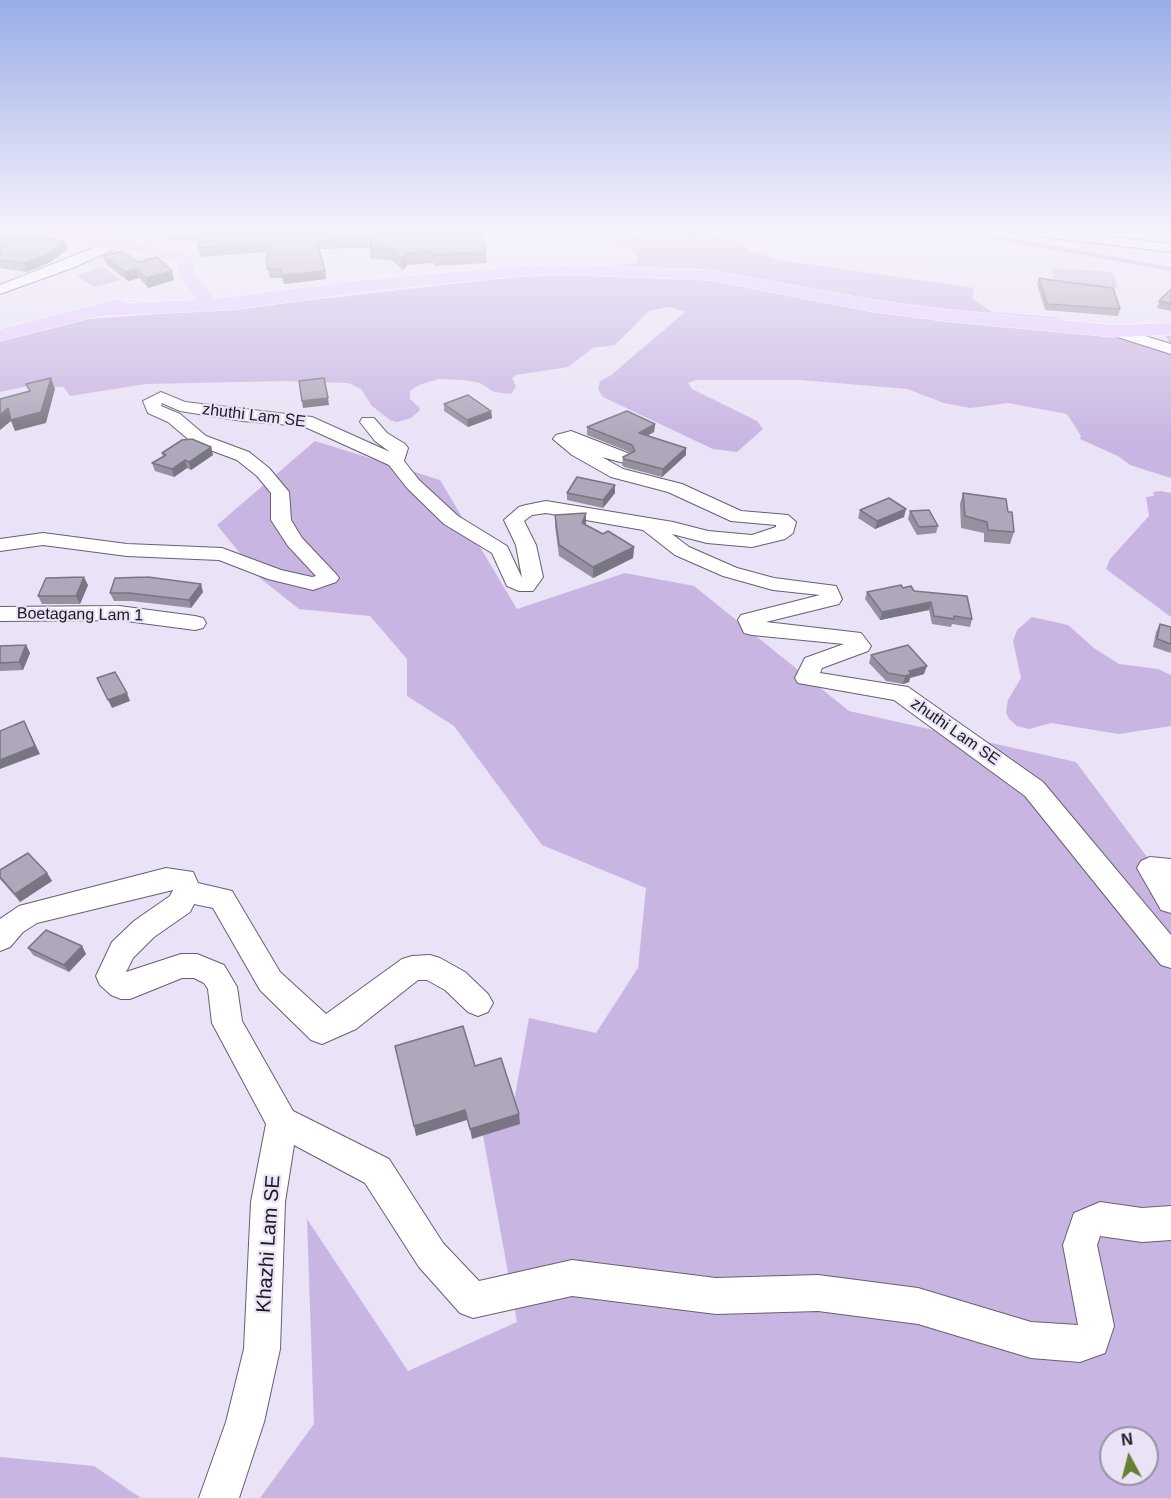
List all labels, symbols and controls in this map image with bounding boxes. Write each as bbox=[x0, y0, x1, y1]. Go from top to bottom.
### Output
street label: zhuthi Lam SE bbox=[201, 400, 307, 432]
street label: Boetagang Lam 1 bbox=[17, 604, 143, 626]
street label: zhuthi Lam SE bbox=[907, 694, 1003, 770]
street label: Khazhi Lam SE bbox=[252, 1174, 286, 1314]
north arrow bbox=[1099, 1426, 1159, 1486]
text: N bbox=[1120, 1430, 1134, 1449]

